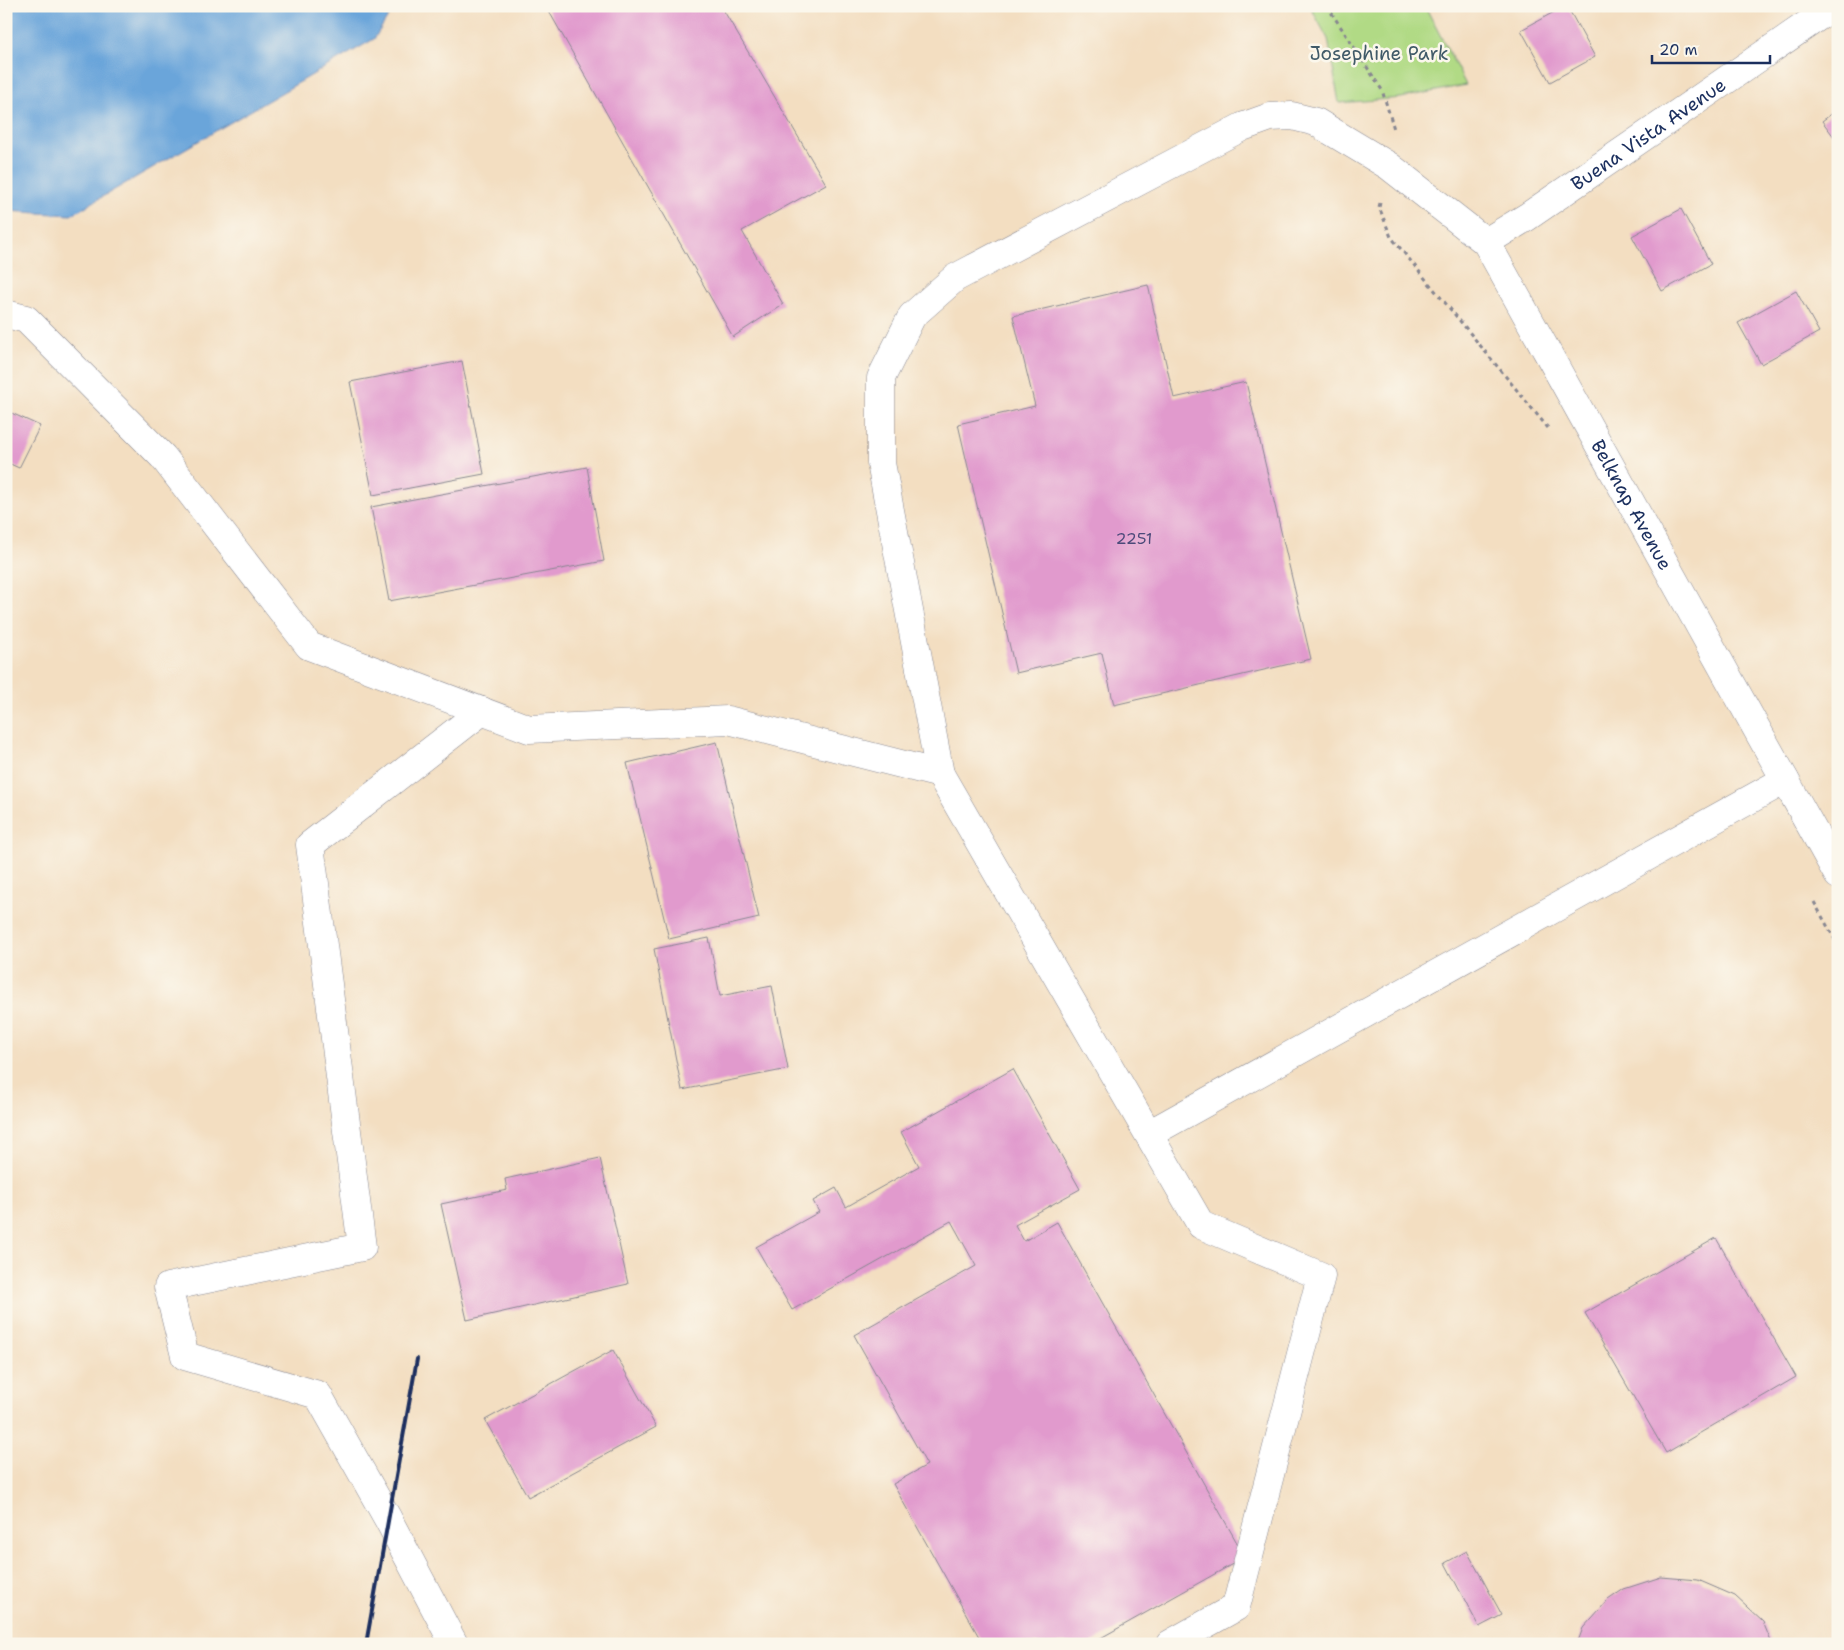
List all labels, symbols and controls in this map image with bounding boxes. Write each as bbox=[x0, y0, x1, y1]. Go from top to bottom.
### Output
scale bar bbox=[1652, 32, 1769, 64]
text: 20 m bbox=[1659, 40, 1698, 60]
park label: Josephine Park bbox=[1309, 41, 1449, 66]
street label: Buena Vista Avenue bbox=[1566, 72, 1731, 196]
street label: Belknap Avenue bbox=[1585, 435, 1678, 575]
house number: 2251 bbox=[1115, 528, 1153, 549]

